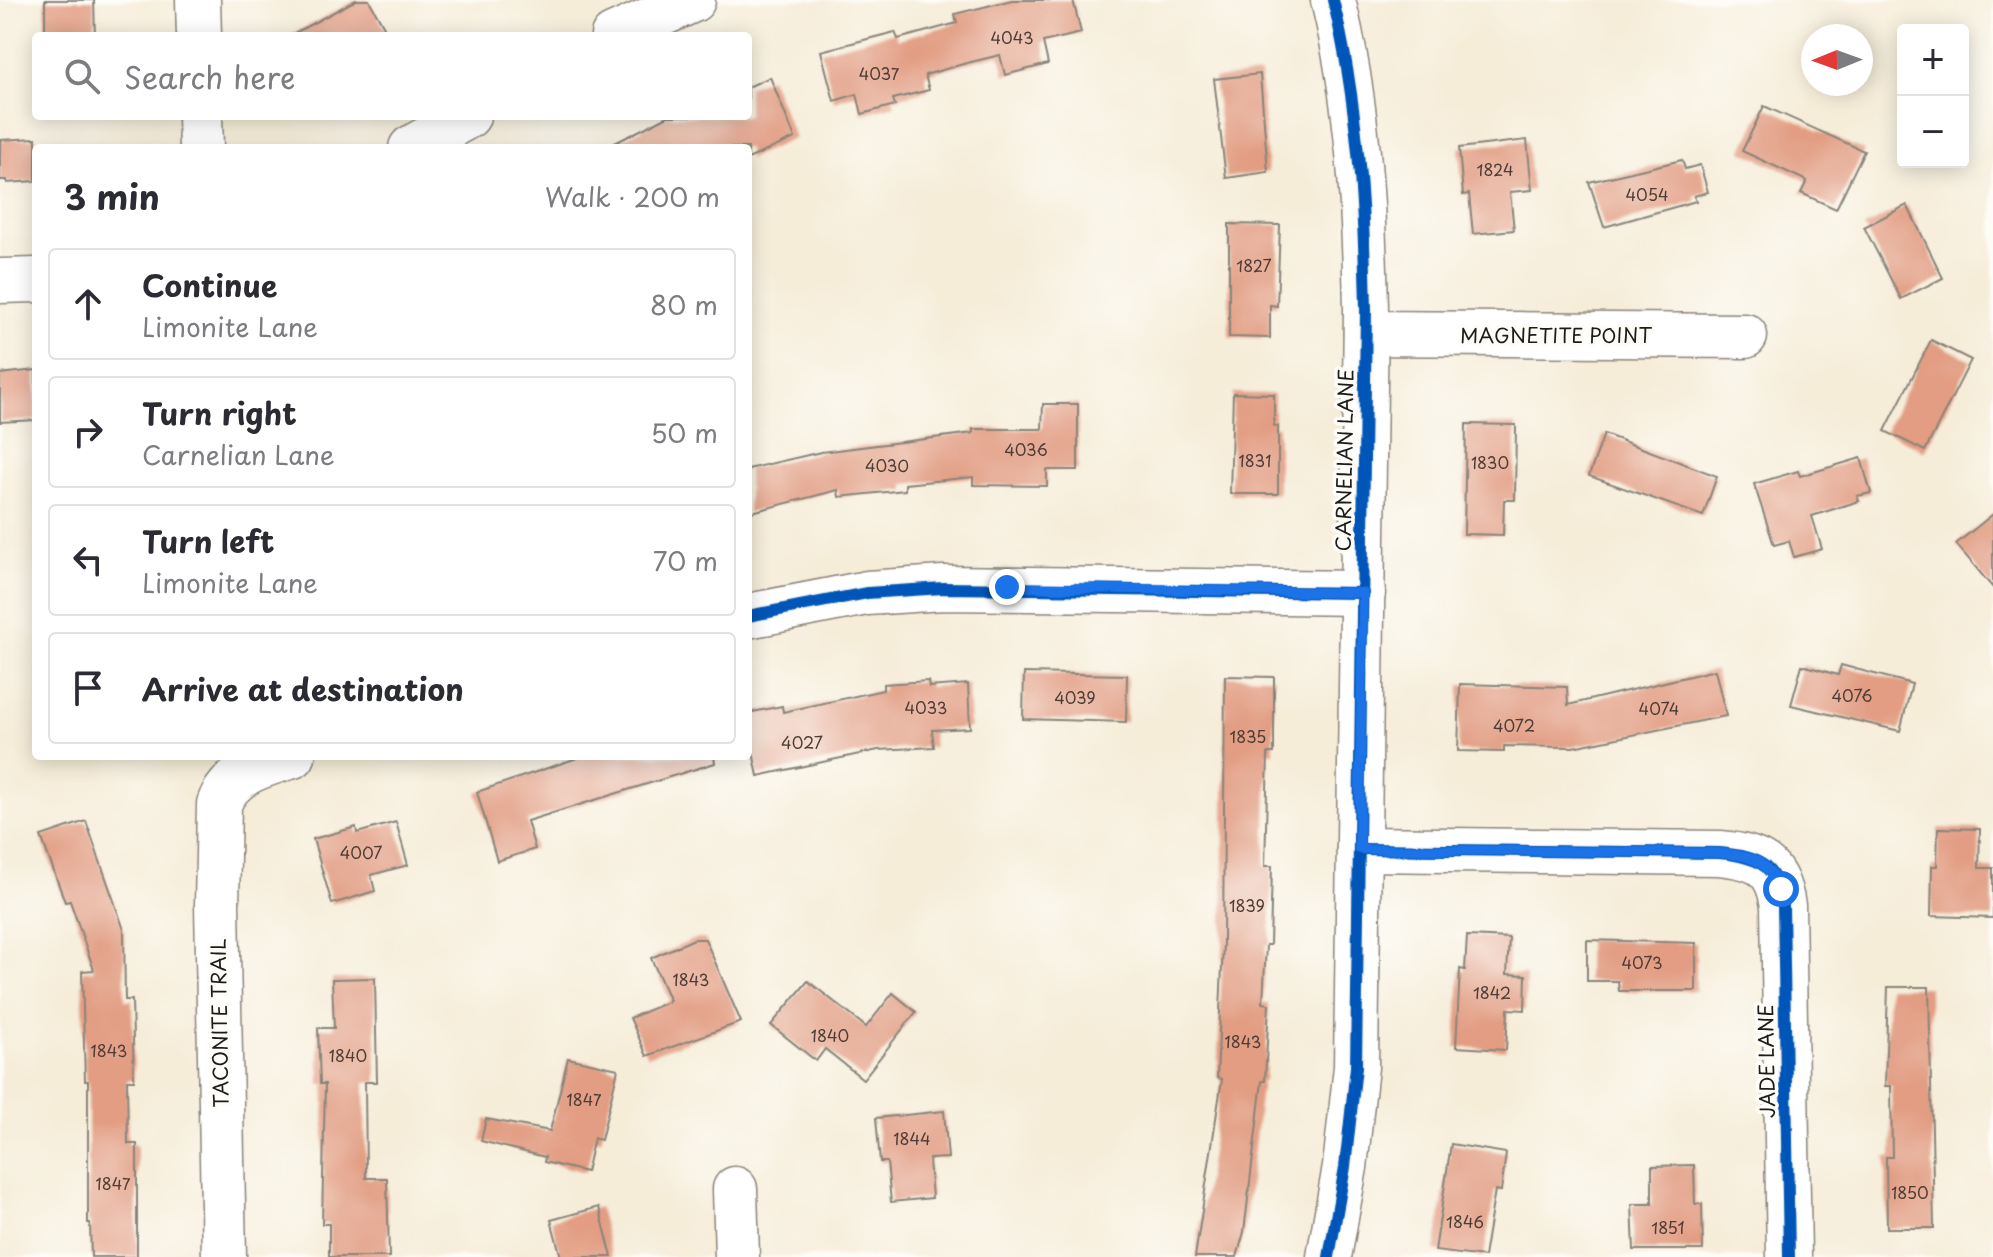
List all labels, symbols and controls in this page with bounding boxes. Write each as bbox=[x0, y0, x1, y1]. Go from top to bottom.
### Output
north arrow bbox=[1801, 24, 1873, 96]
map controls bbox=[1897, 24, 1969, 168]
button: + bbox=[1897, 24, 1969, 96]
house number: 4043 bbox=[990, 25, 1034, 49]
search box bbox=[32, 32, 752, 120]
icon: search bbox=[60, 54, 104, 98]
text: Search here bbox=[124, 54, 296, 99]
house number: 4037 bbox=[859, 61, 900, 85]
button: − bbox=[1897, 96, 1969, 168]
house number: 1824 bbox=[1477, 157, 1513, 181]
text: 3 min bbox=[64, 170, 160, 222]
text: Walk · 200 m bbox=[545, 177, 720, 216]
house number: 4054 bbox=[1626, 182, 1669, 206]
house number: 1827 bbox=[1236, 253, 1272, 277]
text: Continue bbox=[142, 262, 277, 307]
icon: ahead bbox=[66, 282, 110, 326]
text: 80 m bbox=[650, 285, 718, 324]
text: Limonite Lane bbox=[142, 307, 318, 346]
street label: MAGNETITE POINT bbox=[1460, 320, 1652, 350]
street label: CARNELIAN LANE bbox=[1327, 368, 1361, 552]
text: Turn right bbox=[142, 390, 297, 435]
icon: right bbox=[66, 410, 110, 454]
text: 50 m bbox=[651, 413, 718, 452]
text: Carnelian Lane bbox=[142, 435, 335, 474]
house number: 4036 bbox=[1004, 437, 1048, 461]
house number: 1831 bbox=[1239, 448, 1271, 472]
house number: 1830 bbox=[1471, 450, 1509, 474]
house number: 4030 bbox=[865, 453, 909, 477]
text: Turn left bbox=[142, 518, 274, 563]
icon: left bbox=[66, 538, 110, 582]
text: 70 m bbox=[653, 541, 718, 580]
text: Limonite Lane bbox=[142, 563, 318, 602]
route end bbox=[989, 569, 1025, 605]
icon: arrive bbox=[66, 666, 110, 710]
text: Arrive at destination bbox=[142, 666, 464, 711]
house number: 4076 bbox=[1832, 683, 1872, 707]
house number: 4039 bbox=[1054, 685, 1096, 709]
house number: 4033 bbox=[905, 695, 947, 719]
house number: 4074 bbox=[1639, 696, 1679, 720]
house number: 4072 bbox=[1493, 713, 1535, 737]
house number: 1835 bbox=[1230, 724, 1266, 748]
house number: 4027 bbox=[781, 730, 823, 754]
house number: 4007 bbox=[340, 840, 382, 864]
route start bbox=[1763, 871, 1799, 907]
house number: 1839 bbox=[1229, 893, 1265, 917]
street label: TACONITE TRAIL bbox=[203, 938, 235, 1108]
house number: 4073 bbox=[1621, 950, 1663, 974]
house number: 1843 bbox=[673, 967, 709, 991]
house number: 1842 bbox=[1473, 980, 1511, 1004]
street label: JADE LANE bbox=[1750, 1004, 1782, 1118]
house number: 1840 bbox=[811, 1023, 849, 1047]
house number: 1843 bbox=[1225, 1029, 1261, 1053]
house number: 1843 bbox=[91, 1038, 127, 1062]
house number: 1840 bbox=[329, 1043, 367, 1067]
house number: 1847 bbox=[566, 1087, 602, 1111]
house number: 1844 bbox=[893, 1126, 931, 1150]
house number: 1847 bbox=[95, 1171, 131, 1195]
house number: 1850 bbox=[1891, 1180, 1929, 1204]
house number: 1846 bbox=[1446, 1209, 1484, 1233]
house number: 1851 bbox=[1651, 1215, 1685, 1239]

